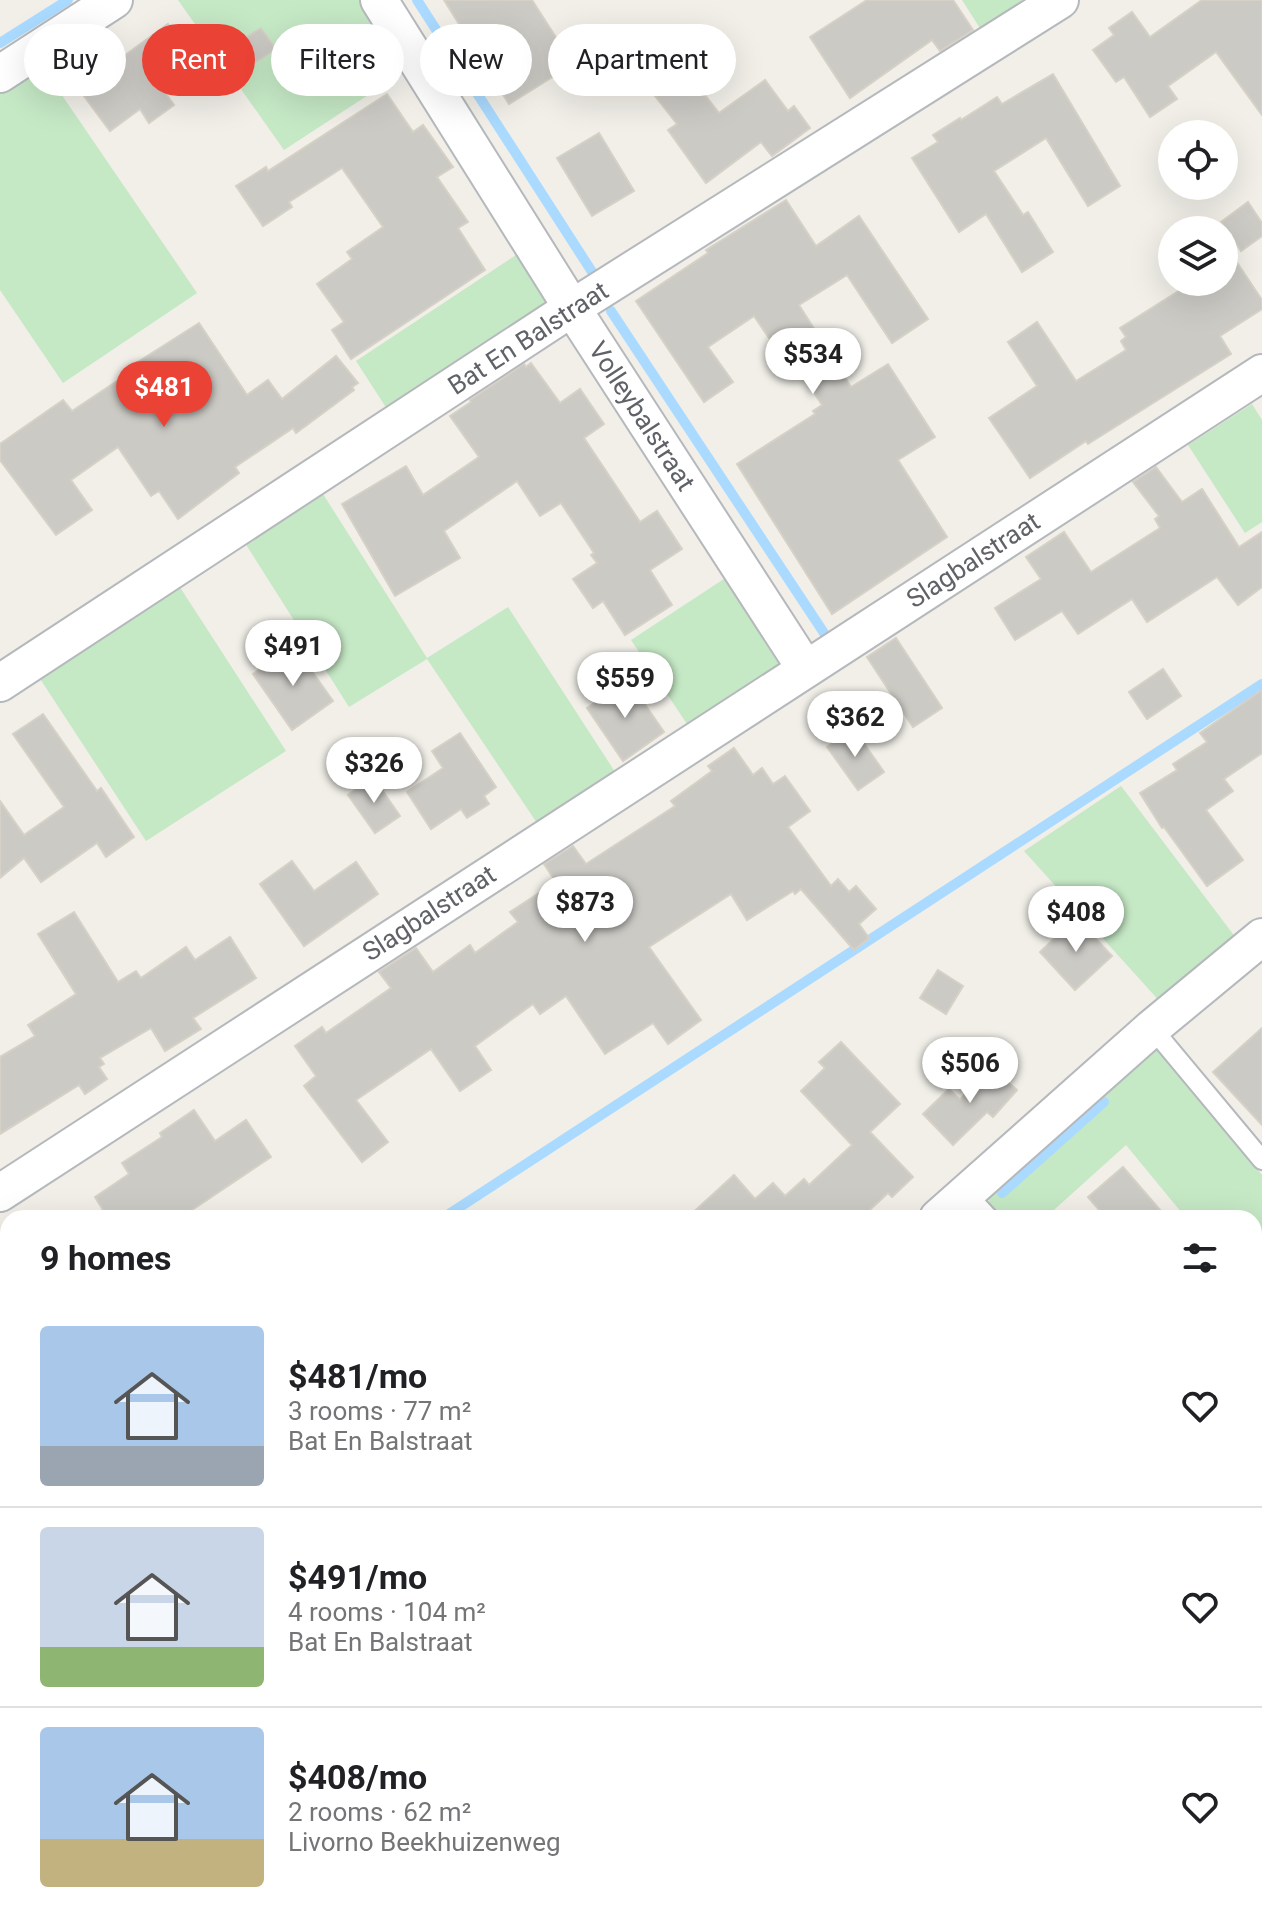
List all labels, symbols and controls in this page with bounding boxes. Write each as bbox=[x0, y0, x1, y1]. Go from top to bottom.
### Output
chip: Buy bbox=[24, 24, 126, 96]
chip: Rent bbox=[142, 24, 255, 96]
chip: Filters bbox=[271, 24, 404, 96]
chip: New bbox=[420, 24, 532, 96]
chip: Apartment bbox=[548, 24, 736, 96]
map controls bbox=[1158, 120, 1238, 296]
button: locate bbox=[1158, 120, 1238, 200]
button: layers bbox=[1158, 216, 1238, 296]
street label: Bat En Balstraat bbox=[442, 275, 614, 401]
pin: $534 bbox=[766, 328, 860, 396]
street label: Volleybalstraat bbox=[583, 336, 701, 496]
text: $534 bbox=[783, 339, 843, 369]
pin: $481 bbox=[117, 361, 211, 429]
text: $481 bbox=[134, 372, 194, 402]
street label: Slagbalstraat bbox=[901, 506, 1045, 614]
pin: $491 bbox=[246, 620, 340, 688]
text: $491 bbox=[263, 631, 323, 661]
pin: $559 bbox=[578, 652, 672, 720]
text: $559 bbox=[595, 663, 655, 693]
pin: $362 bbox=[808, 691, 902, 759]
text: $362 bbox=[825, 702, 885, 732]
pin: $326 bbox=[327, 737, 421, 805]
text: $326 bbox=[344, 748, 404, 778]
street label: Slagbalstraat bbox=[357, 859, 501, 967]
pin: $873 bbox=[538, 876, 632, 944]
pin: $408 bbox=[1029, 886, 1123, 954]
text: $873 bbox=[555, 887, 615, 917]
text: $408 bbox=[1046, 897, 1106, 927]
pin: $506 bbox=[923, 1037, 1017, 1105]
text: $506 bbox=[940, 1048, 1000, 1078]
icon: filters bbox=[1178, 1236, 1222, 1280]
text: 9 homes bbox=[40, 1238, 171, 1278]
text: $481/mo bbox=[288, 1356, 427, 1396]
icon: home bbox=[104, 1358, 200, 1454]
icon: heart bbox=[1178, 1384, 1222, 1428]
text: 3 rooms · 77 m² bbox=[288, 1396, 471, 1426]
text: Bat En Balstraat bbox=[288, 1426, 473, 1456]
text: $491/mo bbox=[288, 1557, 427, 1597]
icon: home bbox=[104, 1559, 200, 1655]
icon: heart bbox=[1178, 1585, 1222, 1629]
text: 4 rooms · 104 m² bbox=[288, 1597, 486, 1627]
text: Bat En Balstraat bbox=[288, 1627, 473, 1657]
text: $408/mo bbox=[288, 1757, 427, 1797]
icon: home bbox=[104, 1759, 200, 1855]
icon: heart bbox=[1178, 1785, 1222, 1829]
text: 2 rooms · 62 m² bbox=[288, 1797, 471, 1827]
text: Livorno Beekhuizenweg bbox=[288, 1827, 561, 1857]

